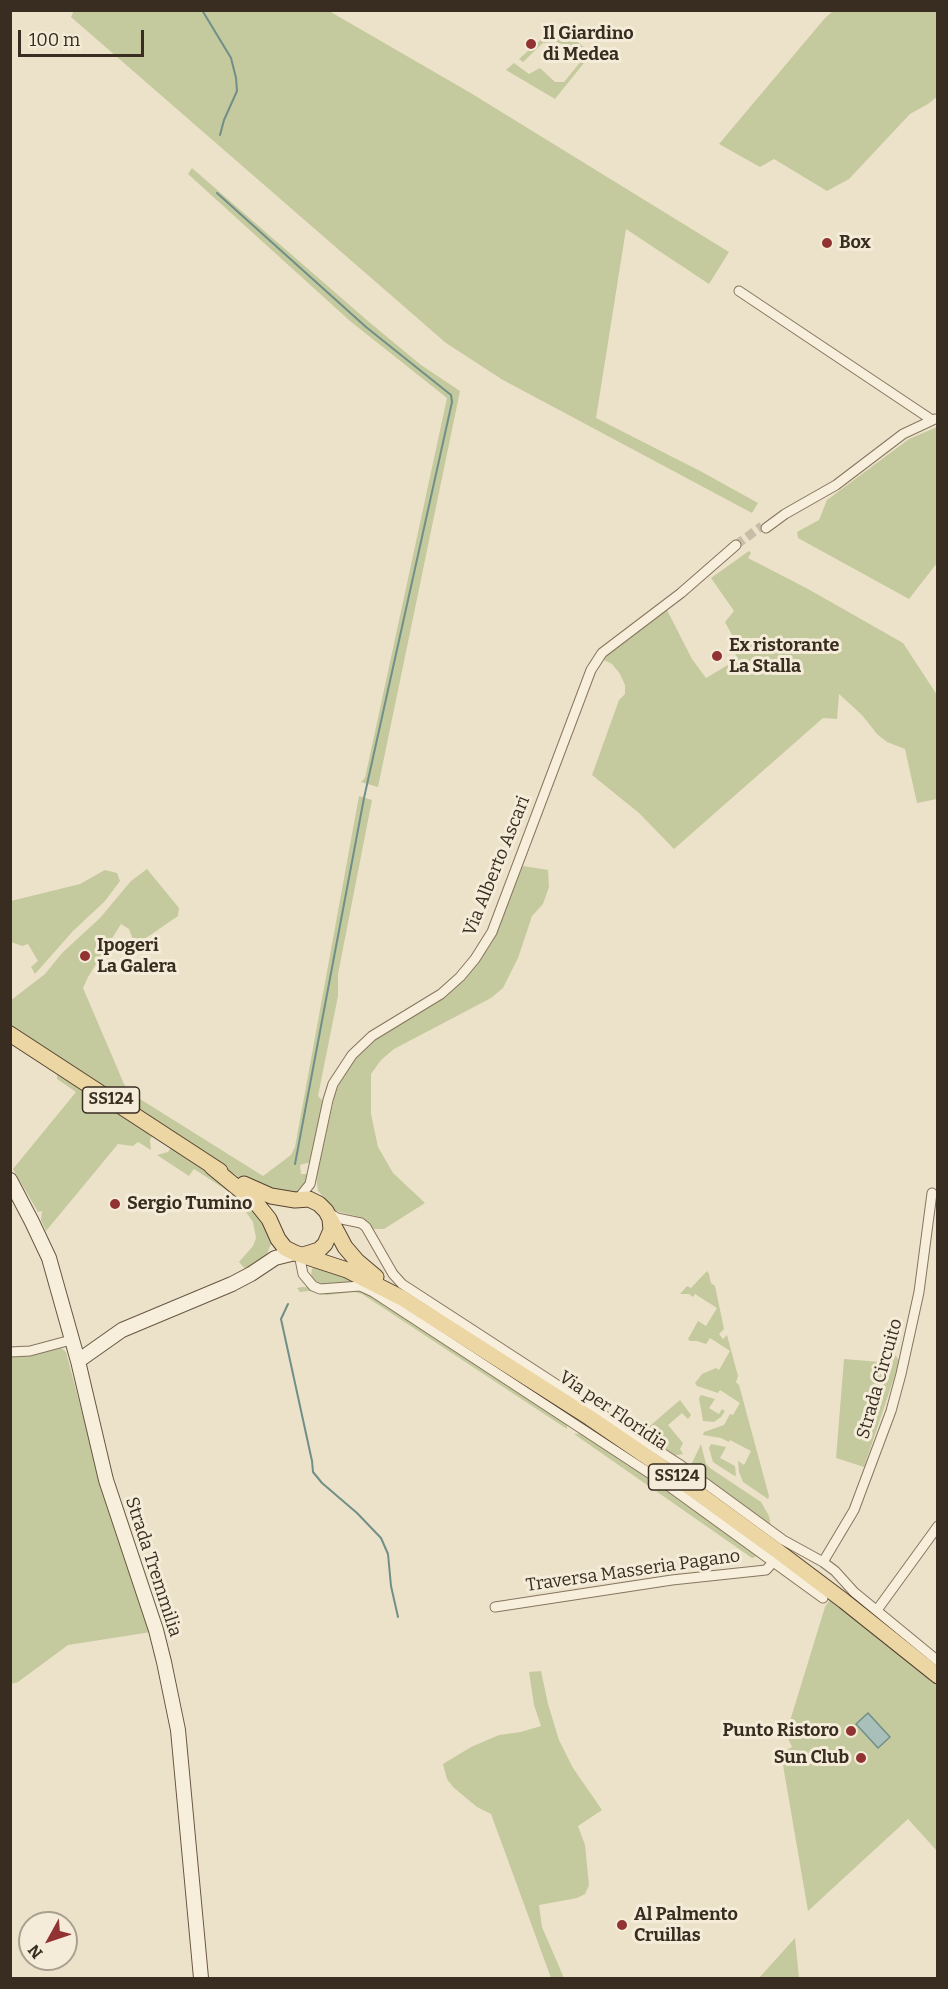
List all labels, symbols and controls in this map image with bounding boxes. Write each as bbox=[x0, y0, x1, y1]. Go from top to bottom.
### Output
scale bar bbox=[21, 18, 147, 56]
place label: Il Giardino di Medea bbox=[543, 23, 634, 66]
text: 100 m bbox=[29, 29, 80, 51]
marker: Il Giardino di Medea bbox=[524, 37, 538, 51]
place label: Box bbox=[839, 232, 871, 254]
marker: Box bbox=[820, 236, 834, 250]
place label: Ex ristorante La Stalla bbox=[729, 635, 839, 678]
marker: Ex ristorante La Stalla bbox=[710, 649, 724, 663]
street label: Via Alberto Ascari bbox=[459, 793, 535, 939]
place label: Ipogeri La Galera bbox=[97, 935, 177, 978]
marker: Ipogeri La Galera bbox=[78, 949, 92, 963]
road number: SS124 bbox=[82, 1087, 140, 1113]
place label: Sergio Tumino bbox=[127, 1193, 252, 1215]
marker: Sergio Tumino bbox=[108, 1197, 122, 1211]
street label: Strada Circuito bbox=[852, 1316, 908, 1442]
street label: Via per Floridia bbox=[555, 1367, 671, 1455]
road number: SS124 bbox=[648, 1464, 706, 1490]
street label: Strada Tremmilia bbox=[120, 1494, 186, 1640]
street label: Traversa Masseria Pagano bbox=[524, 1545, 742, 1597]
place label: Punto Ristoro bbox=[723, 1720, 839, 1742]
marker: Punto Ristoro bbox=[844, 1724, 858, 1738]
place label: Sun Club bbox=[774, 1747, 849, 1769]
marker: Sun Club bbox=[854, 1751, 868, 1765]
place label: Al Palmento Cruillas bbox=[634, 1904, 738, 1946]
north arrow bbox=[18, 1911, 78, 1971]
marker: Al Palmento Cruillas bbox=[615, 1918, 629, 1932]
text: N bbox=[24, 1941, 47, 1962]

